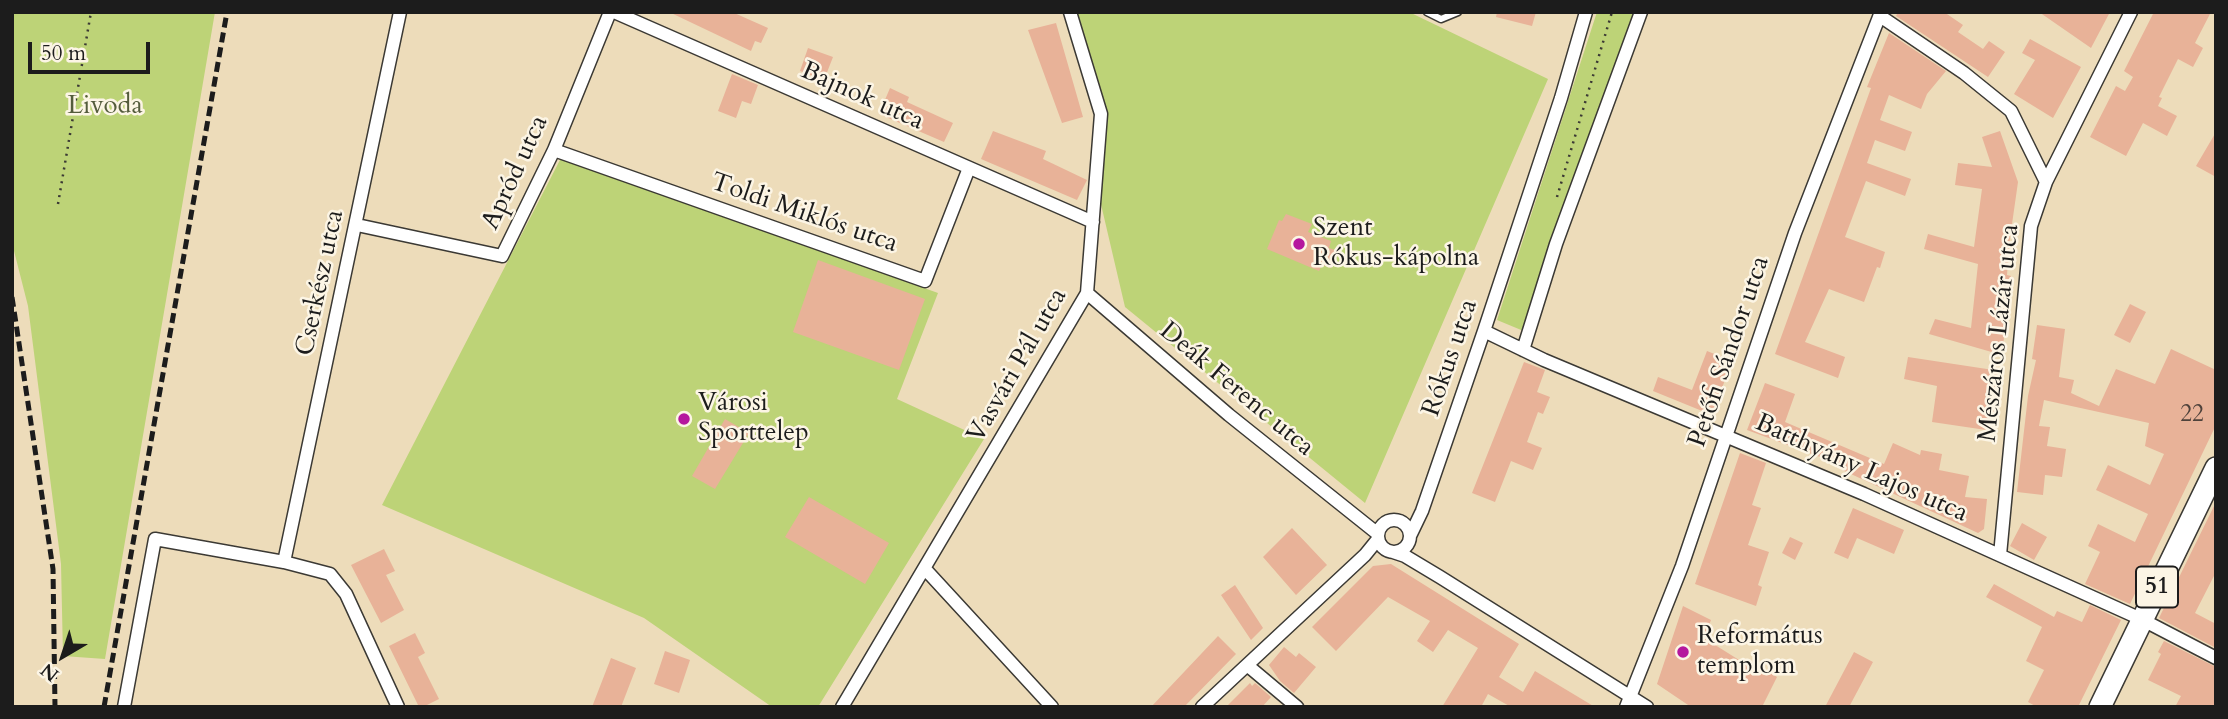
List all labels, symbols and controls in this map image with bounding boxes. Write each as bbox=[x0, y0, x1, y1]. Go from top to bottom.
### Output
scale bar bbox=[32, 28, 154, 72]
text: 50 m bbox=[41, 39, 86, 68]
street label: Bajnok utca bbox=[796, 56, 928, 138]
park label: Livoda bbox=[67, 91, 143, 123]
street label: Apród utca bbox=[476, 111, 556, 235]
street label: Toldi Miklós utca bbox=[706, 167, 902, 261]
street label: Cserkész utca bbox=[290, 207, 352, 359]
place label: Szent Rókus-kápolna bbox=[1313, 213, 1479, 274]
street label: Mészáros Lázár utca bbox=[1973, 223, 2027, 443]
marker: Szent Rókus-kápolna bbox=[1291, 236, 1307, 252]
street label: Petőfi Sándor utca bbox=[1683, 252, 1777, 452]
street label: Vasvári Pál utca bbox=[961, 283, 1075, 449]
street label: Rókus utca bbox=[1416, 295, 1486, 421]
street label: Deák Ferenc utca bbox=[1152, 316, 1320, 464]
place label: Városi Sporttelep bbox=[698, 388, 809, 450]
house number: 22 bbox=[2180, 402, 2204, 430]
street label: Batthyány Lajos utca bbox=[1750, 408, 1972, 530]
marker: Városi Sporttelep bbox=[676, 411, 692, 427]
road number: 51 bbox=[2136, 566, 2178, 608]
north arrow bbox=[28, 621, 98, 691]
place label: Református templom bbox=[1697, 621, 1823, 682]
marker: Református templom bbox=[1675, 644, 1691, 660]
text: N bbox=[35, 657, 64, 688]

